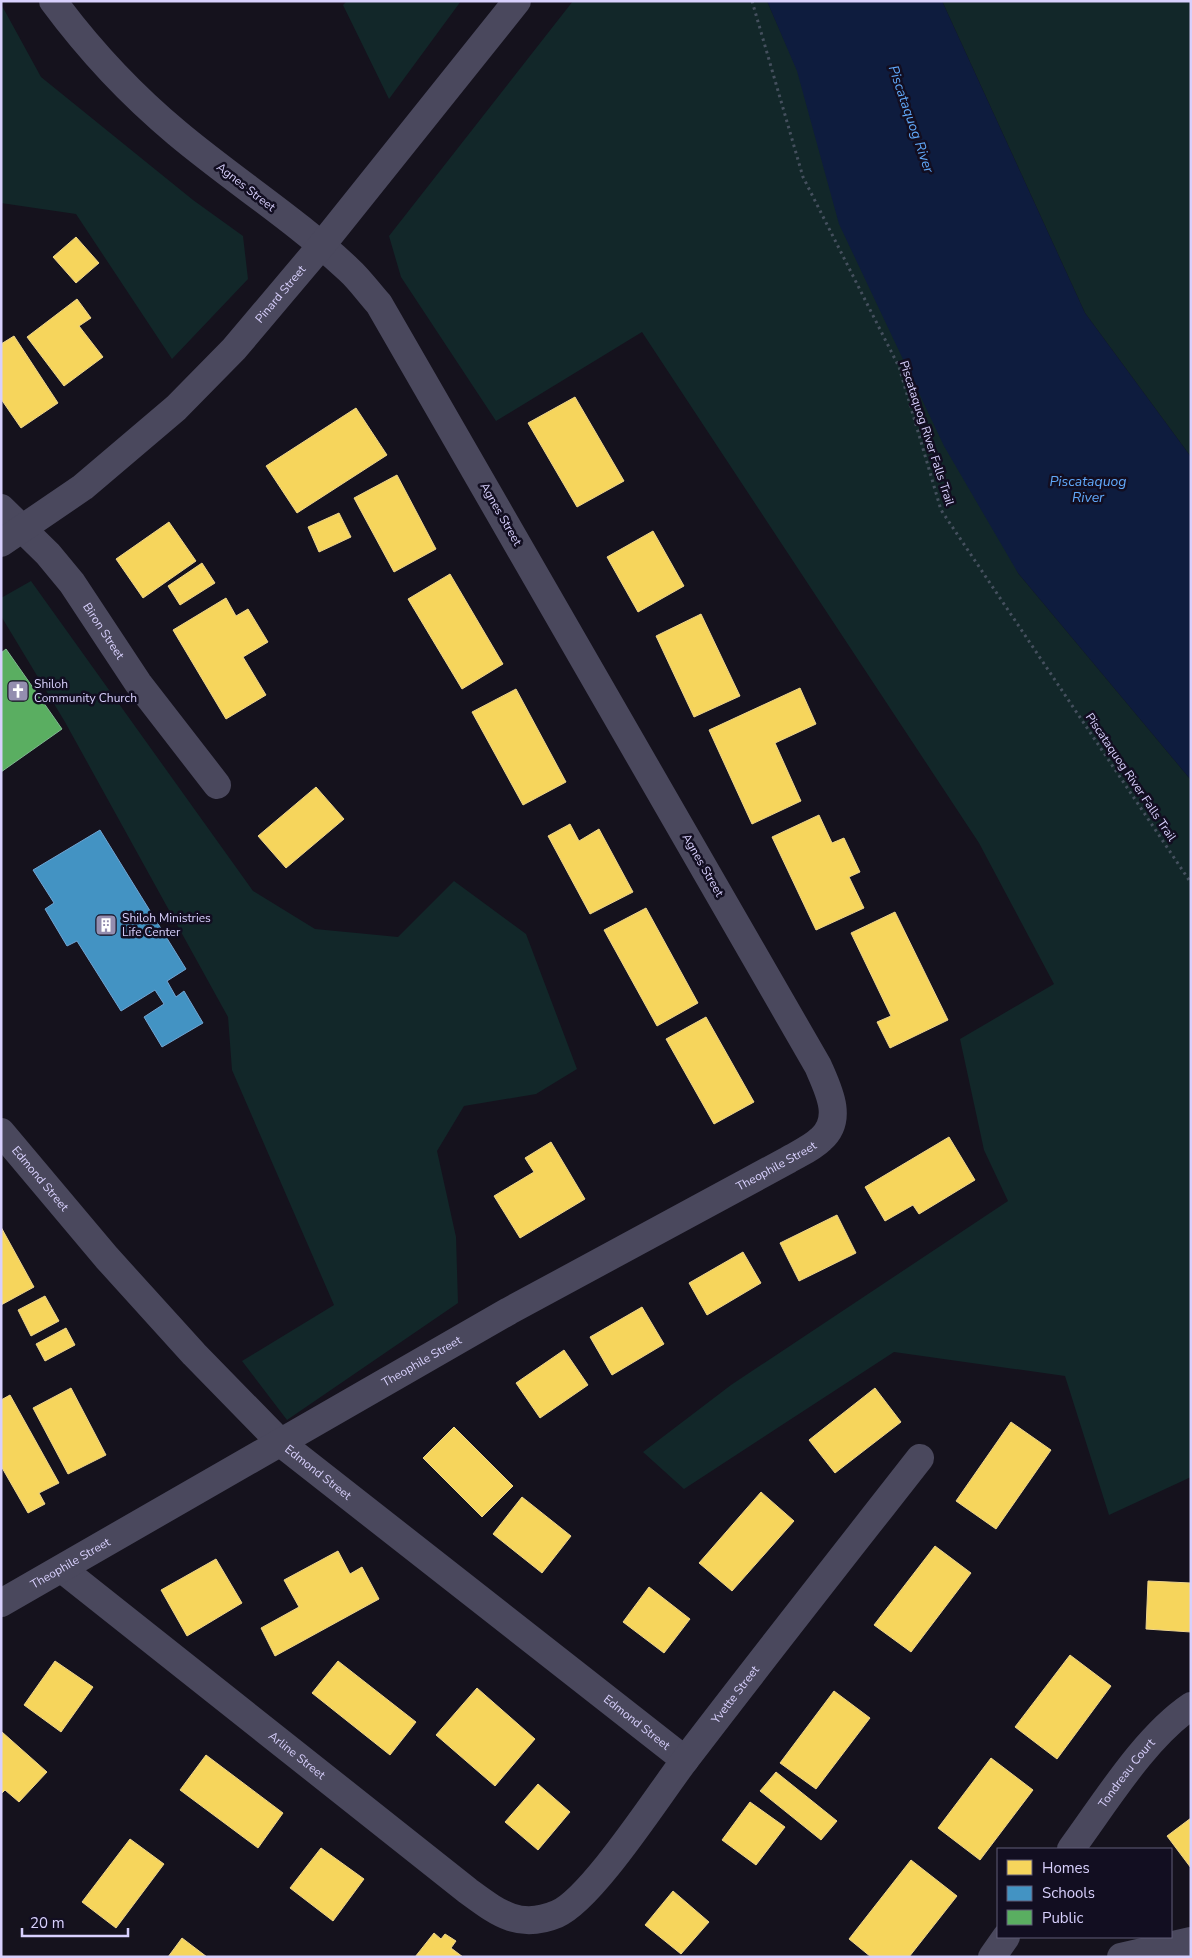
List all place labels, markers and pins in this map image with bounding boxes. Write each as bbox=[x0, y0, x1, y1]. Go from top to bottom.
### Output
place label: Shiloh Community Church bbox=[34, 676, 137, 706]
church icon: Shiloh Community Church bbox=[6, 679, 30, 703]
place label: Shiloh Ministries Life Center bbox=[122, 910, 211, 940]
building icon: Shiloh Ministries Life Center bbox=[94, 913, 118, 937]

